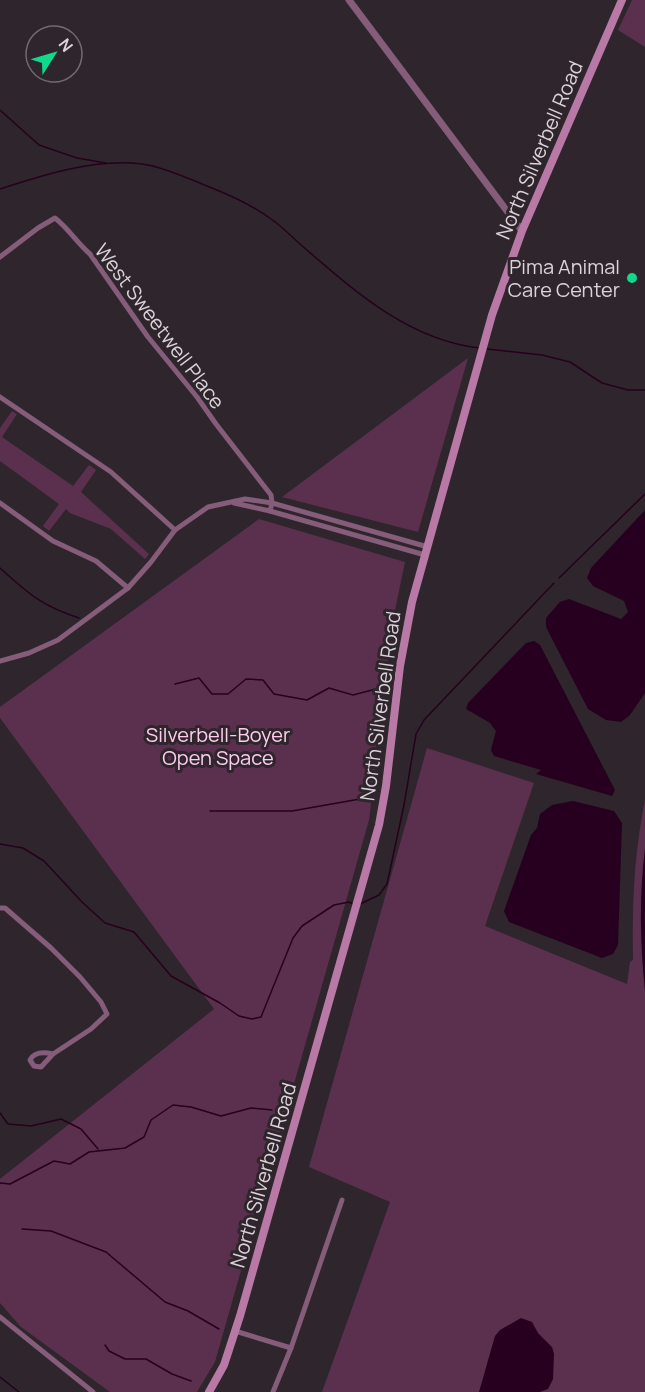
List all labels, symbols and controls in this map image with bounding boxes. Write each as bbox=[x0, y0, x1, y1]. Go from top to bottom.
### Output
north arrow bbox=[24, 24, 84, 84]
text: N bbox=[54, 34, 78, 56]
street label: North Silverbell Road bbox=[489, 57, 589, 243]
street label: West Sweetwell Place bbox=[89, 238, 231, 414]
place label: Pima Animal Care Center bbox=[508, 253, 620, 303]
marker: Pima Animal Care Center bbox=[625, 271, 639, 285]
street label: North Silverbell Road bbox=[353, 609, 407, 803]
park label: Silverbell-Boyer Open Space bbox=[146, 721, 290, 771]
street label: North Silverbell Road bbox=[224, 1079, 302, 1271]

